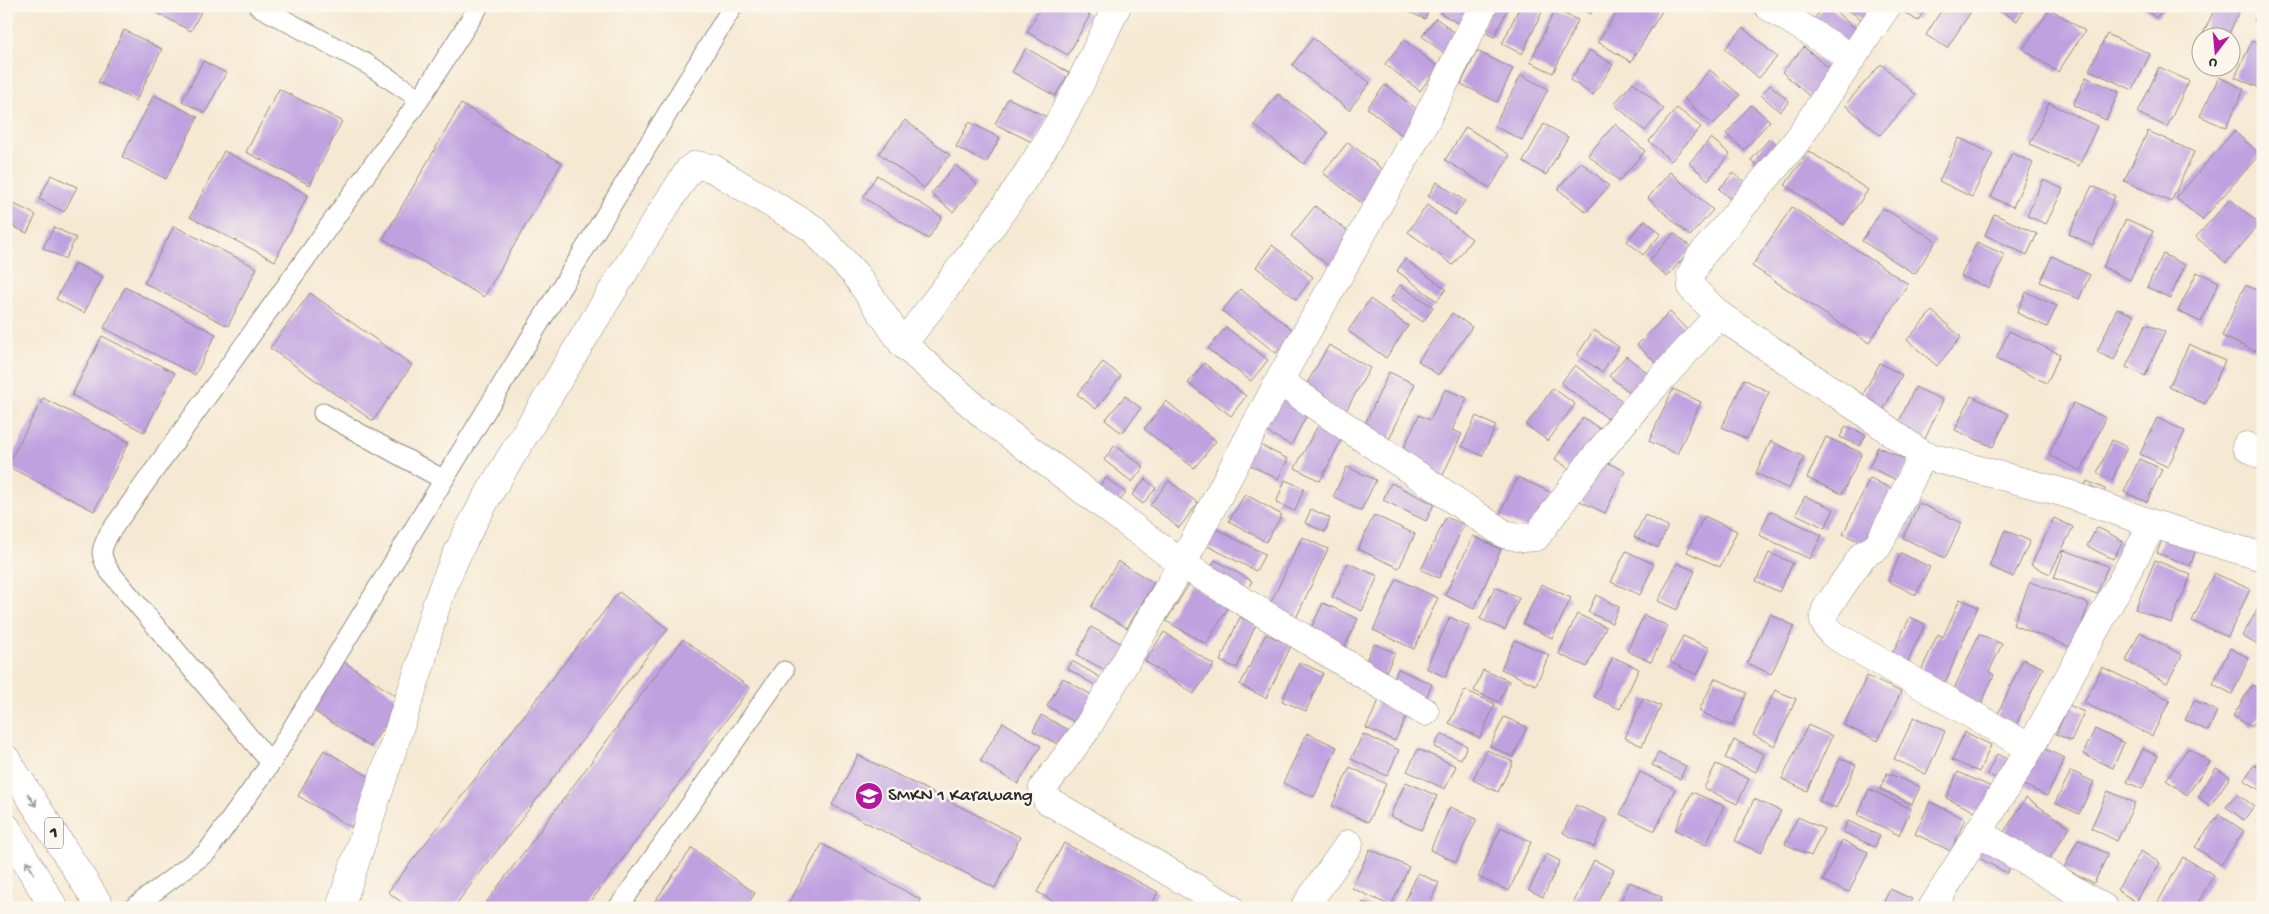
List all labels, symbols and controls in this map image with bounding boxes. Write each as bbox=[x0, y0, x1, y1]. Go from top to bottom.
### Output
north arrow bbox=[2192, 28, 2242, 78]
text: U bbox=[2207, 53, 2219, 71]
school or university icon: SMKN 1 Karawang bbox=[854, 781, 884, 811]
place label: SMKN 1 Karawang bbox=[888, 785, 1033, 808]
one-way arrow bbox=[28, 792, 38, 806]
road number: 1 bbox=[45, 818, 63, 848]
one-way arrow bbox=[25, 861, 35, 875]

